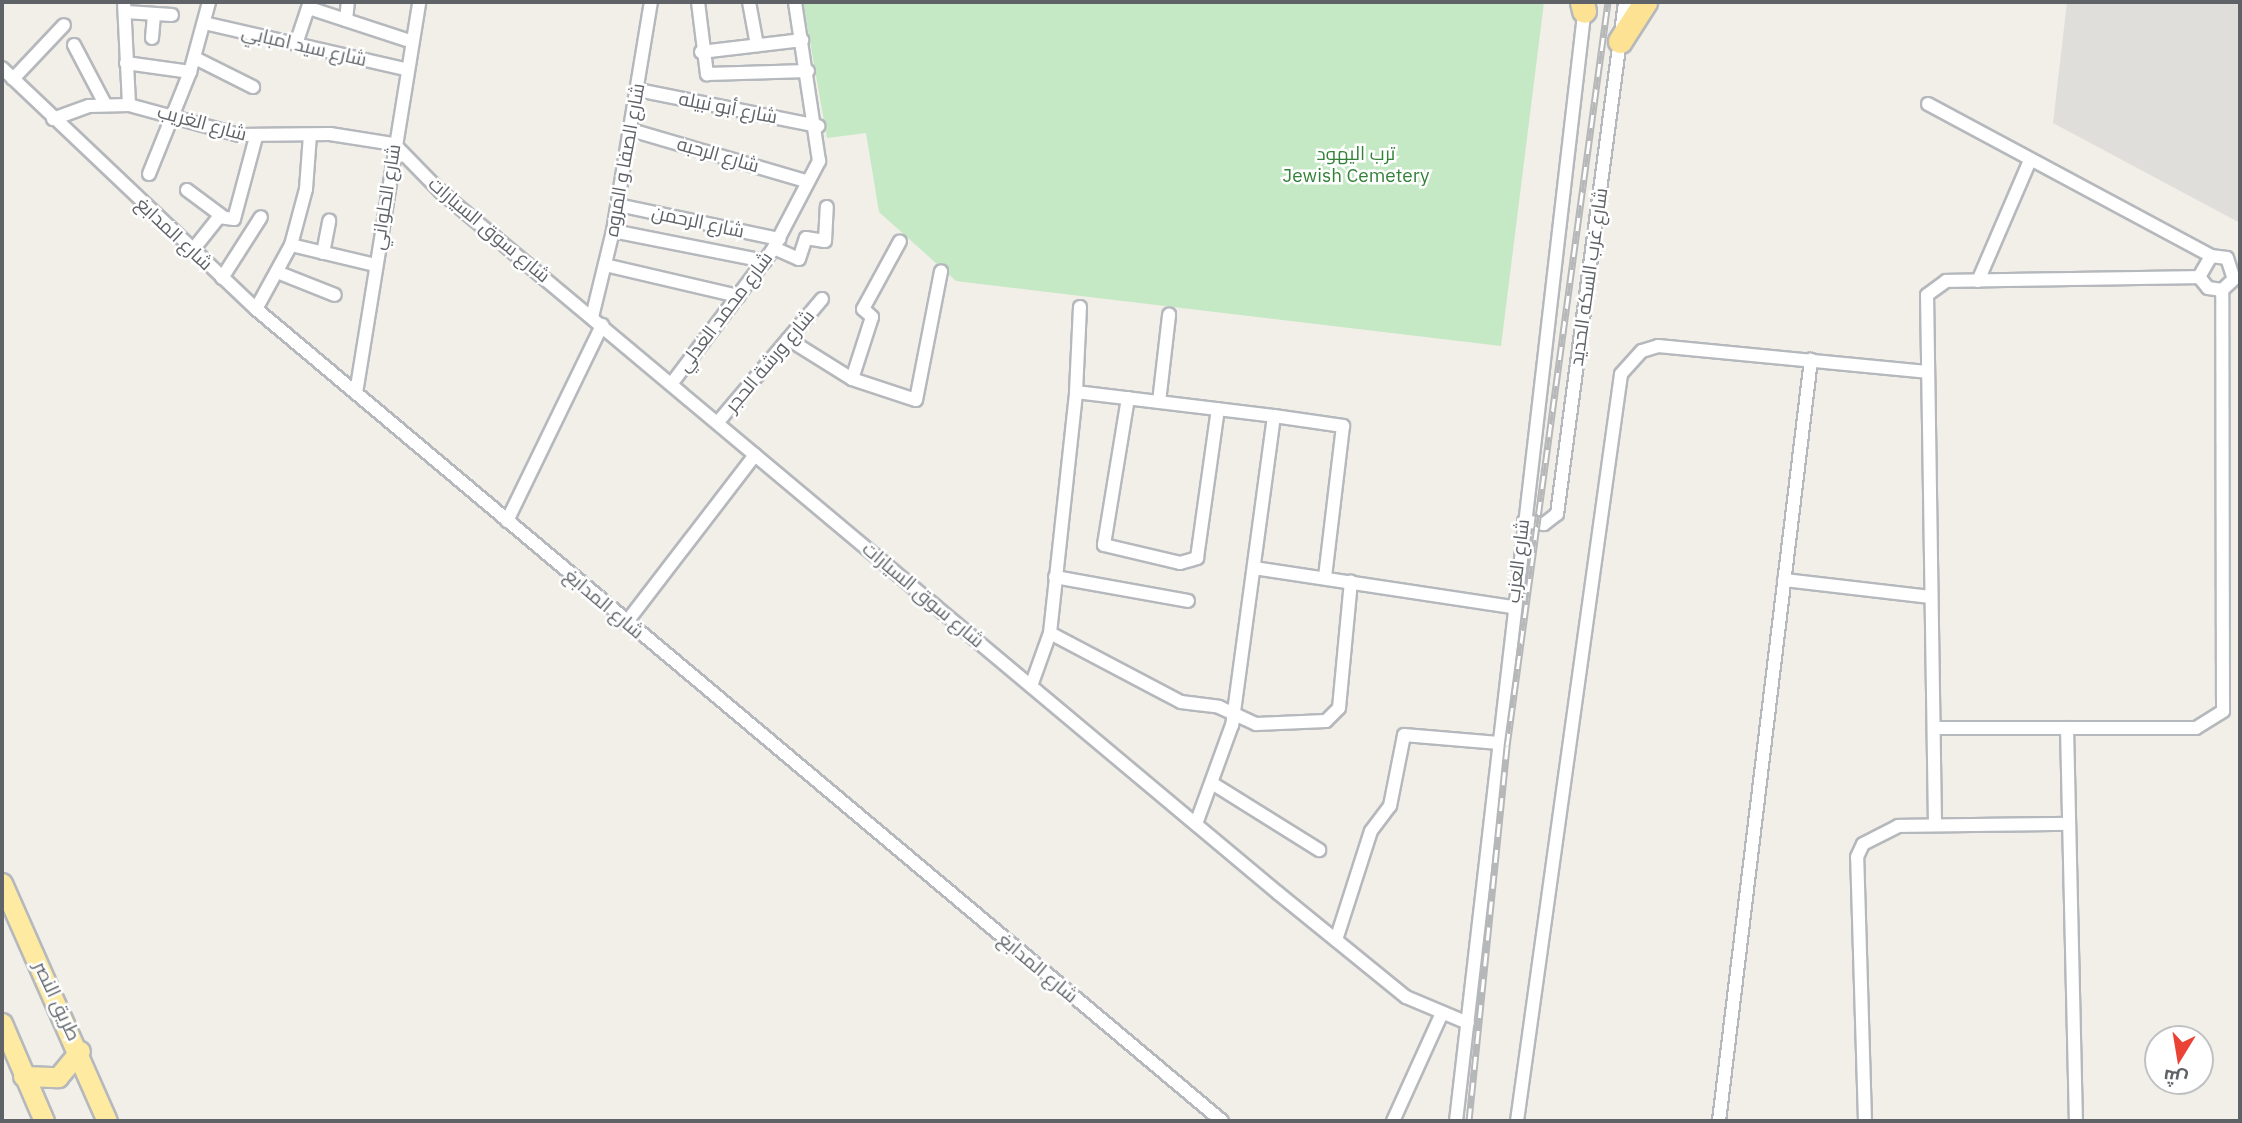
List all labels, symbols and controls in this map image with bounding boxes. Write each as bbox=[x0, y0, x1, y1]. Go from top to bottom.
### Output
street label: شارع سيد امبابي bbox=[239, 21, 369, 71]
street label: شارع الصفا و المروه bbox=[600, 82, 650, 238]
street label: شارع أبو نبيله bbox=[677, 87, 779, 129]
street label: شارع الغريب bbox=[155, 100, 249, 146]
street label: شارع الرحبه bbox=[674, 132, 762, 178]
street label: شارع الحلواني bbox=[366, 142, 406, 252]
park label: ترب اليهود Jewish Cemetery bbox=[1283, 143, 1429, 187]
street label: شارع سوق السيارات bbox=[424, 172, 554, 288]
street label: شارع غرب السكه الحديد bbox=[1565, 187, 1613, 367]
street label: شارع المدابغ bbox=[131, 193, 217, 275]
street label: شارع الرحمن bbox=[650, 201, 746, 243]
street label: شارع محمد العدلي bbox=[672, 247, 778, 377]
street label: شارع ورشة الحجر bbox=[721, 305, 819, 417]
street label: شارع العزب bbox=[1502, 518, 1534, 604]
street label: شارع سوق السيارات bbox=[858, 537, 988, 653]
street label: شارع المدابغ bbox=[560, 564, 648, 644]
street label: شارع المدابغ bbox=[994, 928, 1082, 1008]
street label: طريق النصر bbox=[29, 958, 85, 1044]
north arrow bbox=[2144, 1025, 2214, 1095]
text: ش bbox=[2161, 1065, 2190, 1093]

